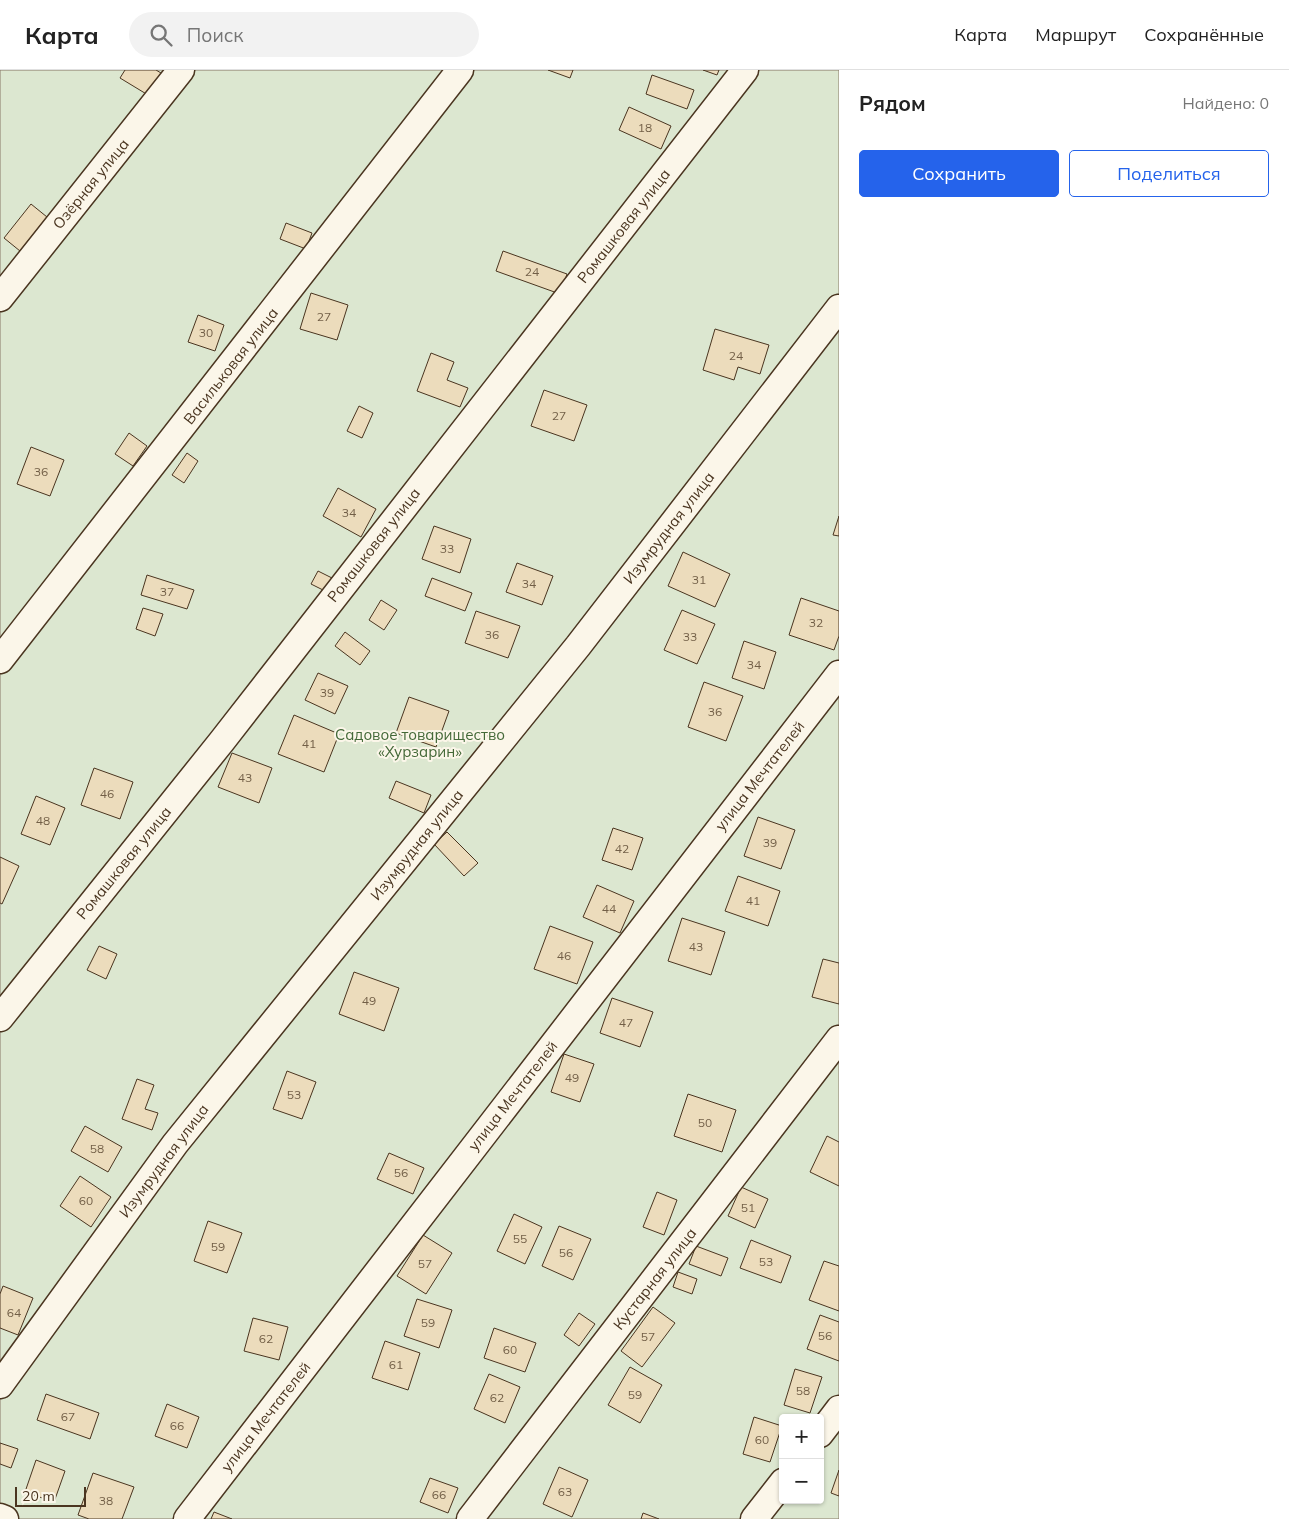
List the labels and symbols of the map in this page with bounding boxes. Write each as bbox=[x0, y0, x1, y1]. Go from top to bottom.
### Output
house number: 18 bbox=[638, 120, 652, 135]
street label: Озёрная улица bbox=[48, 135, 133, 233]
street label: Ромашковая улица bbox=[573, 165, 674, 287]
house number: 24 bbox=[525, 264, 539, 279]
street label: Васильковая улица bbox=[179, 303, 282, 428]
house number: 27 bbox=[317, 309, 331, 324]
house number: 30 bbox=[199, 325, 213, 340]
house number: 24 bbox=[729, 348, 743, 363]
house number: 27 bbox=[552, 408, 566, 423]
house number: 36 bbox=[34, 464, 48, 479]
street label: Изумрудная улица bbox=[619, 468, 718, 588]
street label: Ромашковая улица bbox=[323, 484, 424, 606]
house number: 34 bbox=[342, 505, 356, 520]
house number: 33 bbox=[440, 541, 454, 556]
house number: 31 bbox=[692, 572, 706, 587]
house number: 34 bbox=[522, 576, 536, 591]
house number: 37 bbox=[160, 584, 174, 599]
house number: 32 bbox=[809, 615, 823, 630]
house number: 36 bbox=[485, 627, 499, 642]
house number: 33 bbox=[683, 629, 697, 644]
house number: 34 bbox=[747, 657, 761, 672]
house number: 39 bbox=[320, 685, 334, 700]
house number: 36 bbox=[708, 704, 722, 719]
street label: улица Мечтателей bbox=[711, 717, 808, 834]
park label: Садовое товарищество «Хурзарин» bbox=[335, 725, 505, 761]
house number: 41 bbox=[302, 736, 316, 751]
house number: 43 bbox=[238, 770, 252, 785]
street label: Изумрудная улица bbox=[366, 785, 467, 904]
house number: 46 bbox=[100, 786, 114, 801]
street label: Ромашковая улица bbox=[72, 802, 175, 923]
house number: 48 bbox=[36, 813, 50, 828]
house number: 39 bbox=[763, 835, 777, 850]
house number: 42 bbox=[615, 841, 629, 856]
house number: 41 bbox=[746, 893, 760, 908]
house number: 44 bbox=[602, 901, 616, 916]
house number: 43 bbox=[689, 939, 703, 954]
house number: 46 bbox=[557, 948, 571, 963]
house number: 49 bbox=[362, 993, 376, 1008]
house number: 47 bbox=[619, 1015, 633, 1030]
street label: улица Мечтателей bbox=[464, 1037, 561, 1154]
house number: 49 bbox=[565, 1070, 579, 1085]
house number: 53 bbox=[287, 1087, 301, 1102]
street label: Изумрудная улица bbox=[115, 1100, 212, 1221]
house number: 50 bbox=[698, 1115, 712, 1130]
house number: 58 bbox=[90, 1141, 104, 1156]
house number: 56 bbox=[394, 1165, 408, 1180]
house number: 60 bbox=[79, 1193, 93, 1208]
house number: 51 bbox=[741, 1200, 755, 1215]
street label: Кустарная улица bbox=[609, 1224, 700, 1333]
house number: 55 bbox=[513, 1231, 527, 1246]
house number: 59 bbox=[211, 1239, 225, 1254]
house number: 56 bbox=[559, 1245, 573, 1260]
house number: 53 bbox=[759, 1254, 773, 1269]
house number: 57 bbox=[418, 1256, 432, 1271]
house number: 64 bbox=[7, 1305, 21, 1320]
house number: 59 bbox=[421, 1315, 435, 1330]
house number: 56 bbox=[818, 1328, 832, 1343]
house number: 57 bbox=[641, 1329, 655, 1344]
house number: 62 bbox=[259, 1331, 273, 1346]
house number: 60 bbox=[503, 1342, 517, 1357]
house number: 61 bbox=[389, 1357, 403, 1372]
street label: улица Мечтателей bbox=[217, 1358, 314, 1475]
house number: 58 bbox=[796, 1383, 810, 1398]
house number: 59 bbox=[628, 1387, 642, 1402]
house number: 62 bbox=[490, 1390, 504, 1405]
house number: 67 bbox=[61, 1409, 75, 1424]
house number: 66 bbox=[170, 1418, 184, 1433]
house number: 60 bbox=[755, 1432, 769, 1447]
scale bar bbox=[15, 1484, 86, 1507]
house number: 63 bbox=[558, 1484, 572, 1499]
house number: 66 bbox=[432, 1487, 446, 1502]
house number: 38 bbox=[99, 1493, 113, 1508]

